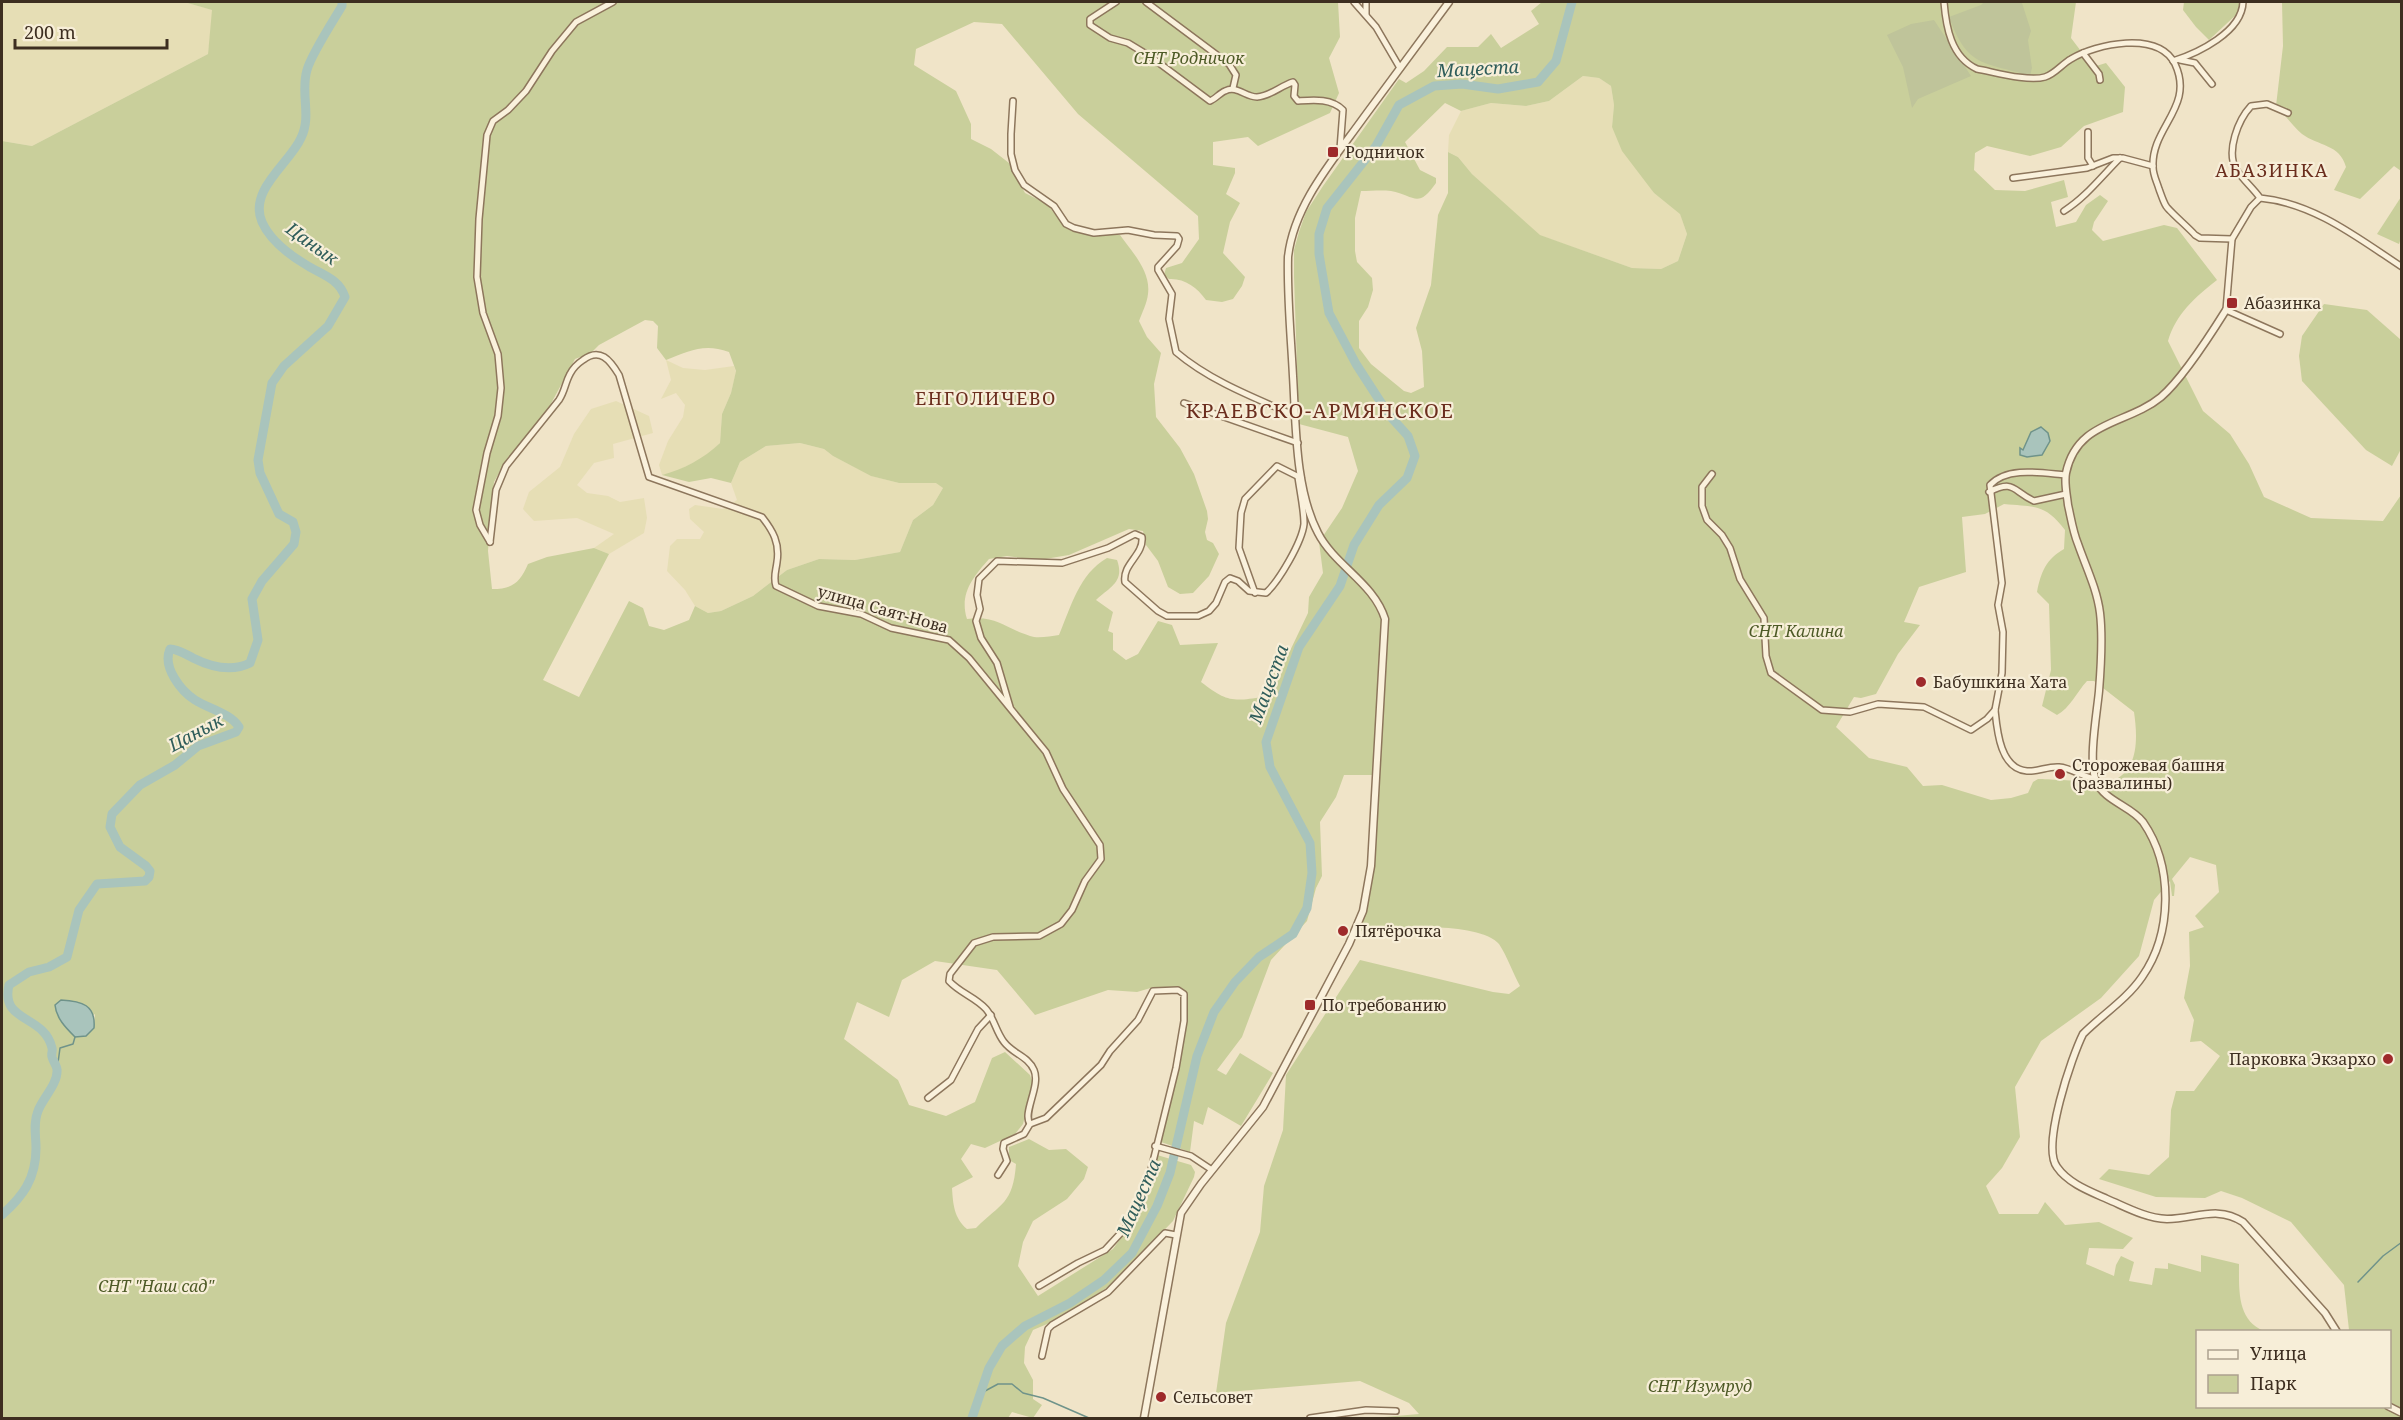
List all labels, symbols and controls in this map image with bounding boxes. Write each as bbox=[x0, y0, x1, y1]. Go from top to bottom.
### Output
scale bar bbox=[15, 12, 166, 50]
text: 200 m bbox=[24, 20, 76, 44]
park label: СНТ Родничок bbox=[1133, 47, 1245, 69]
water label: Мацеста bbox=[1435, 54, 1520, 82]
place label: Родничок bbox=[1345, 141, 1425, 163]
marker: Родничок bbox=[1326, 145, 1340, 159]
district label: АБАЗИНКА bbox=[2215, 158, 2329, 182]
water label: Цанык bbox=[281, 216, 344, 271]
place label: Абазинка bbox=[2244, 292, 2321, 314]
marker: Абазинка bbox=[2225, 296, 2239, 310]
district label: ЕНГОЛИЧЕВО bbox=[915, 386, 1057, 410]
district label: КРАЕВСКО-АРМЯНСКОЕ bbox=[1186, 397, 1454, 424]
street label: улица Саят-Нова bbox=[815, 580, 951, 638]
park label: СНТ Калина bbox=[1749, 620, 1843, 642]
water label: Мацеста bbox=[1242, 641, 1293, 727]
place label: Бабушкина Хата bbox=[1933, 671, 2067, 693]
marker: Бабушкина Хата bbox=[1914, 675, 1928, 689]
water label: Цанык bbox=[163, 707, 228, 757]
place label: Сторожевая башня (развалины) bbox=[2072, 754, 2225, 794]
marker: Сторожевая башня (развалины) bbox=[2053, 767, 2067, 781]
place label: Пятёрочка bbox=[1355, 920, 1442, 942]
marker: Пятёрочка bbox=[1336, 924, 1350, 938]
place label: По требованию bbox=[1322, 994, 1447, 1016]
marker: По требованию bbox=[1303, 998, 1317, 1012]
place label: Парковка Экзархо bbox=[2229, 1048, 2376, 1070]
marker: Парковка Экзархо bbox=[2381, 1052, 2395, 1066]
water label: Мацеста bbox=[1110, 1155, 1166, 1241]
park label: СНТ "Наш сад" bbox=[98, 1275, 215, 1297]
legend bbox=[2196, 1330, 2391, 1408]
text: Улица bbox=[2250, 1341, 2307, 1365]
text: Парк bbox=[2250, 1371, 2297, 1395]
park label: СНТ Изумруд bbox=[1648, 1375, 1752, 1397]
place label: Сельсовет bbox=[1173, 1386, 1253, 1408]
marker: Сельсовет bbox=[1154, 1390, 1168, 1404]

